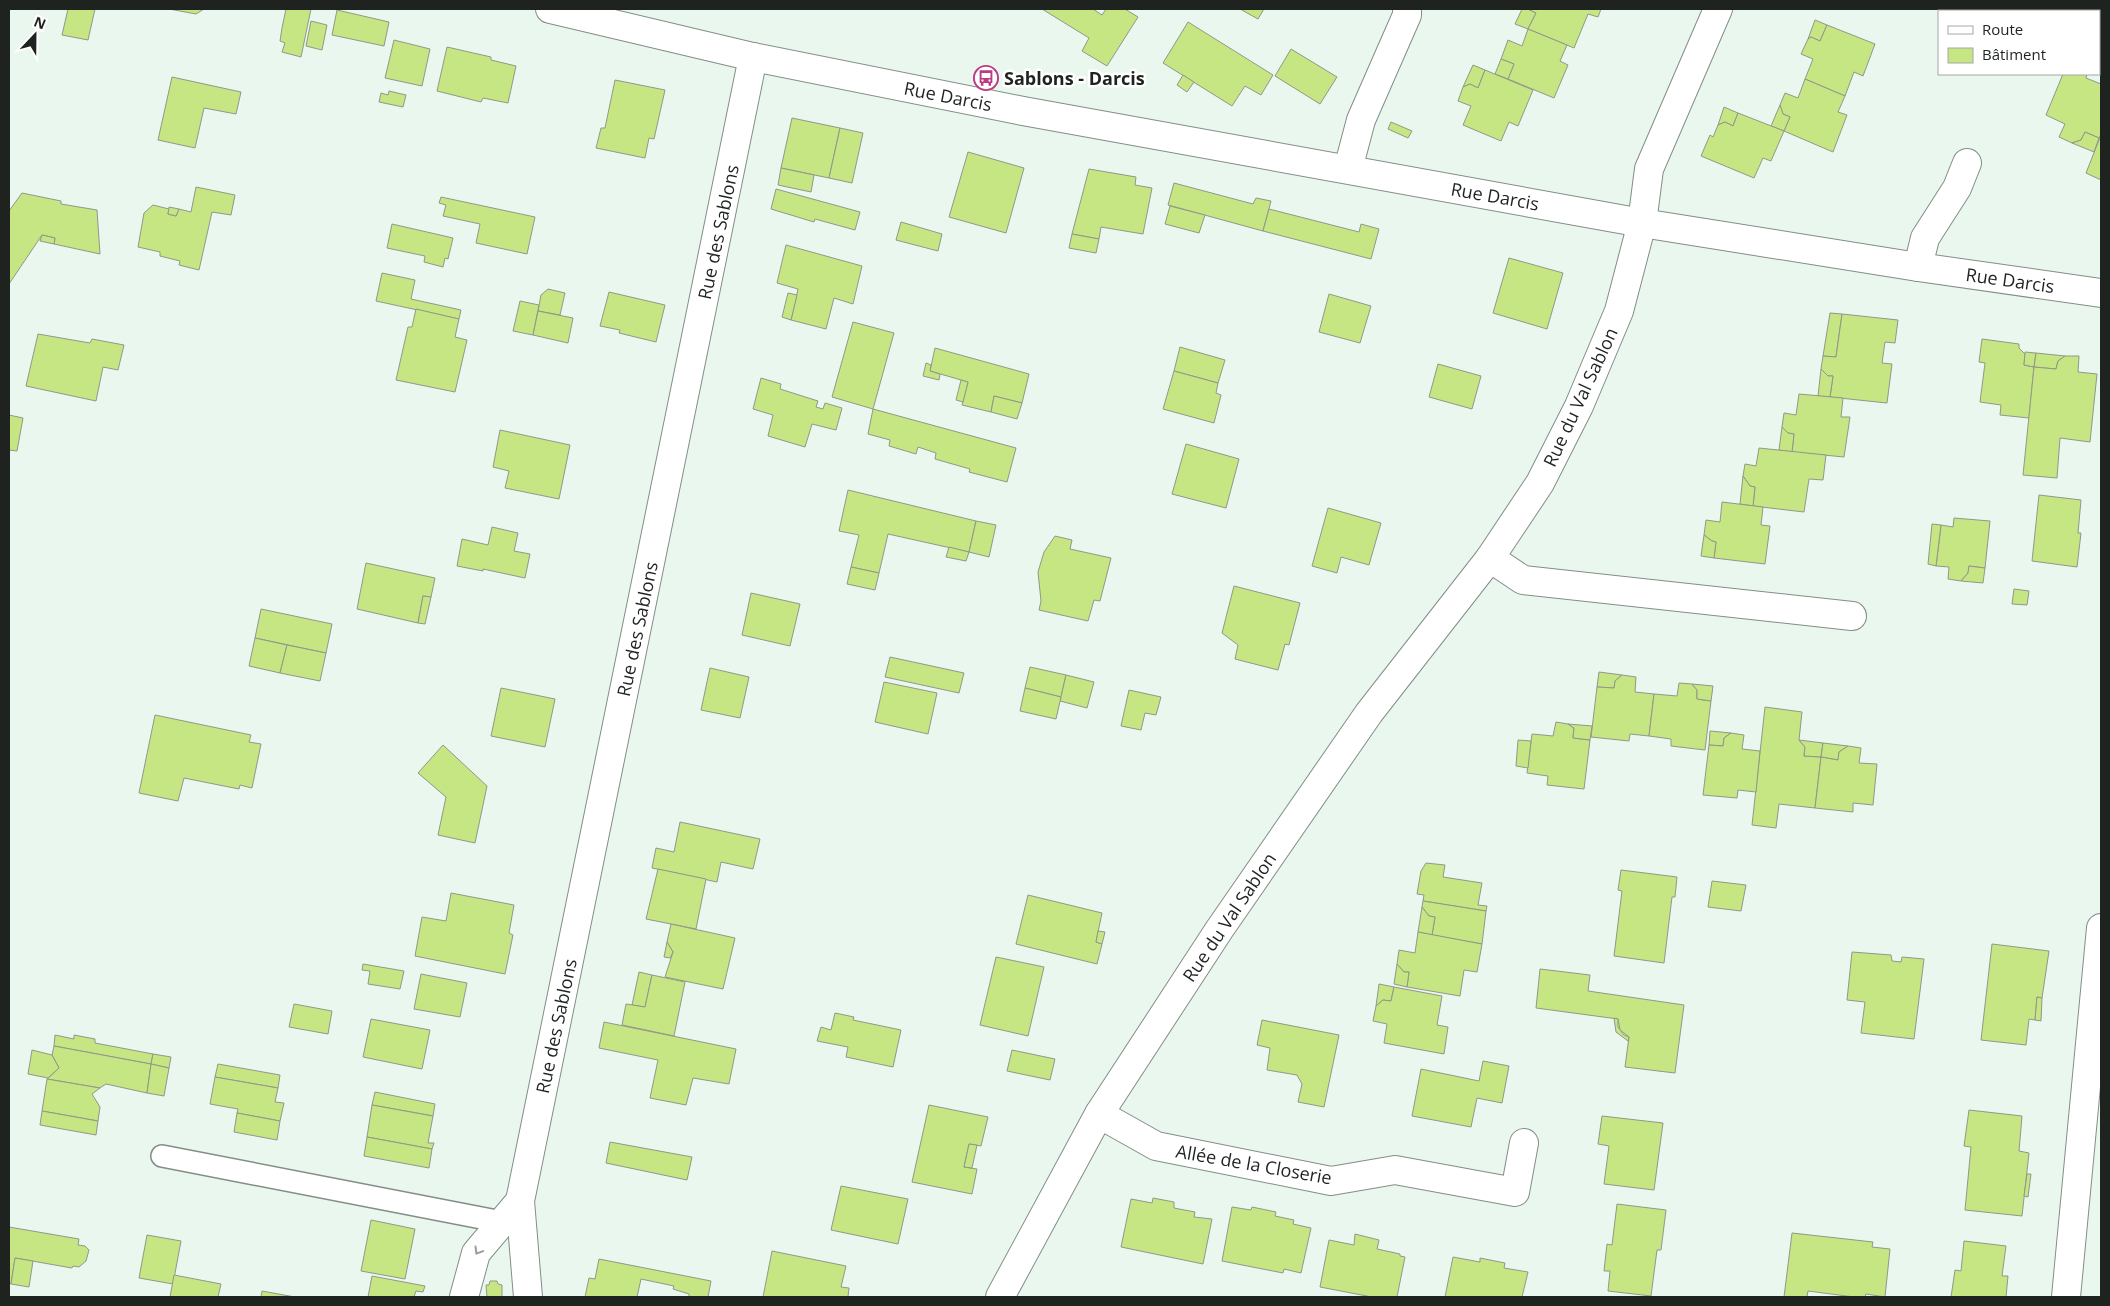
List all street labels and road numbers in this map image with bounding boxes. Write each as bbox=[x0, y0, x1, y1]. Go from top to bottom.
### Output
street label: Rue Darcis bbox=[902, 76, 994, 116]
street label: Rue des Sablons bbox=[692, 162, 744, 302]
street label: Rue Darcis bbox=[1449, 176, 1541, 216]
street label: Rue Darcis bbox=[1964, 262, 2056, 298]
street label: Rue du Val Sablon bbox=[1537, 324, 1623, 470]
street label: Rue des Sablons bbox=[611, 559, 663, 699]
street label: Rue du Val Sablon bbox=[1177, 848, 1281, 986]
street label: Rue des Sablons bbox=[530, 956, 582, 1096]
street label: Allée de la Closerie bbox=[1174, 1138, 1334, 1190]

